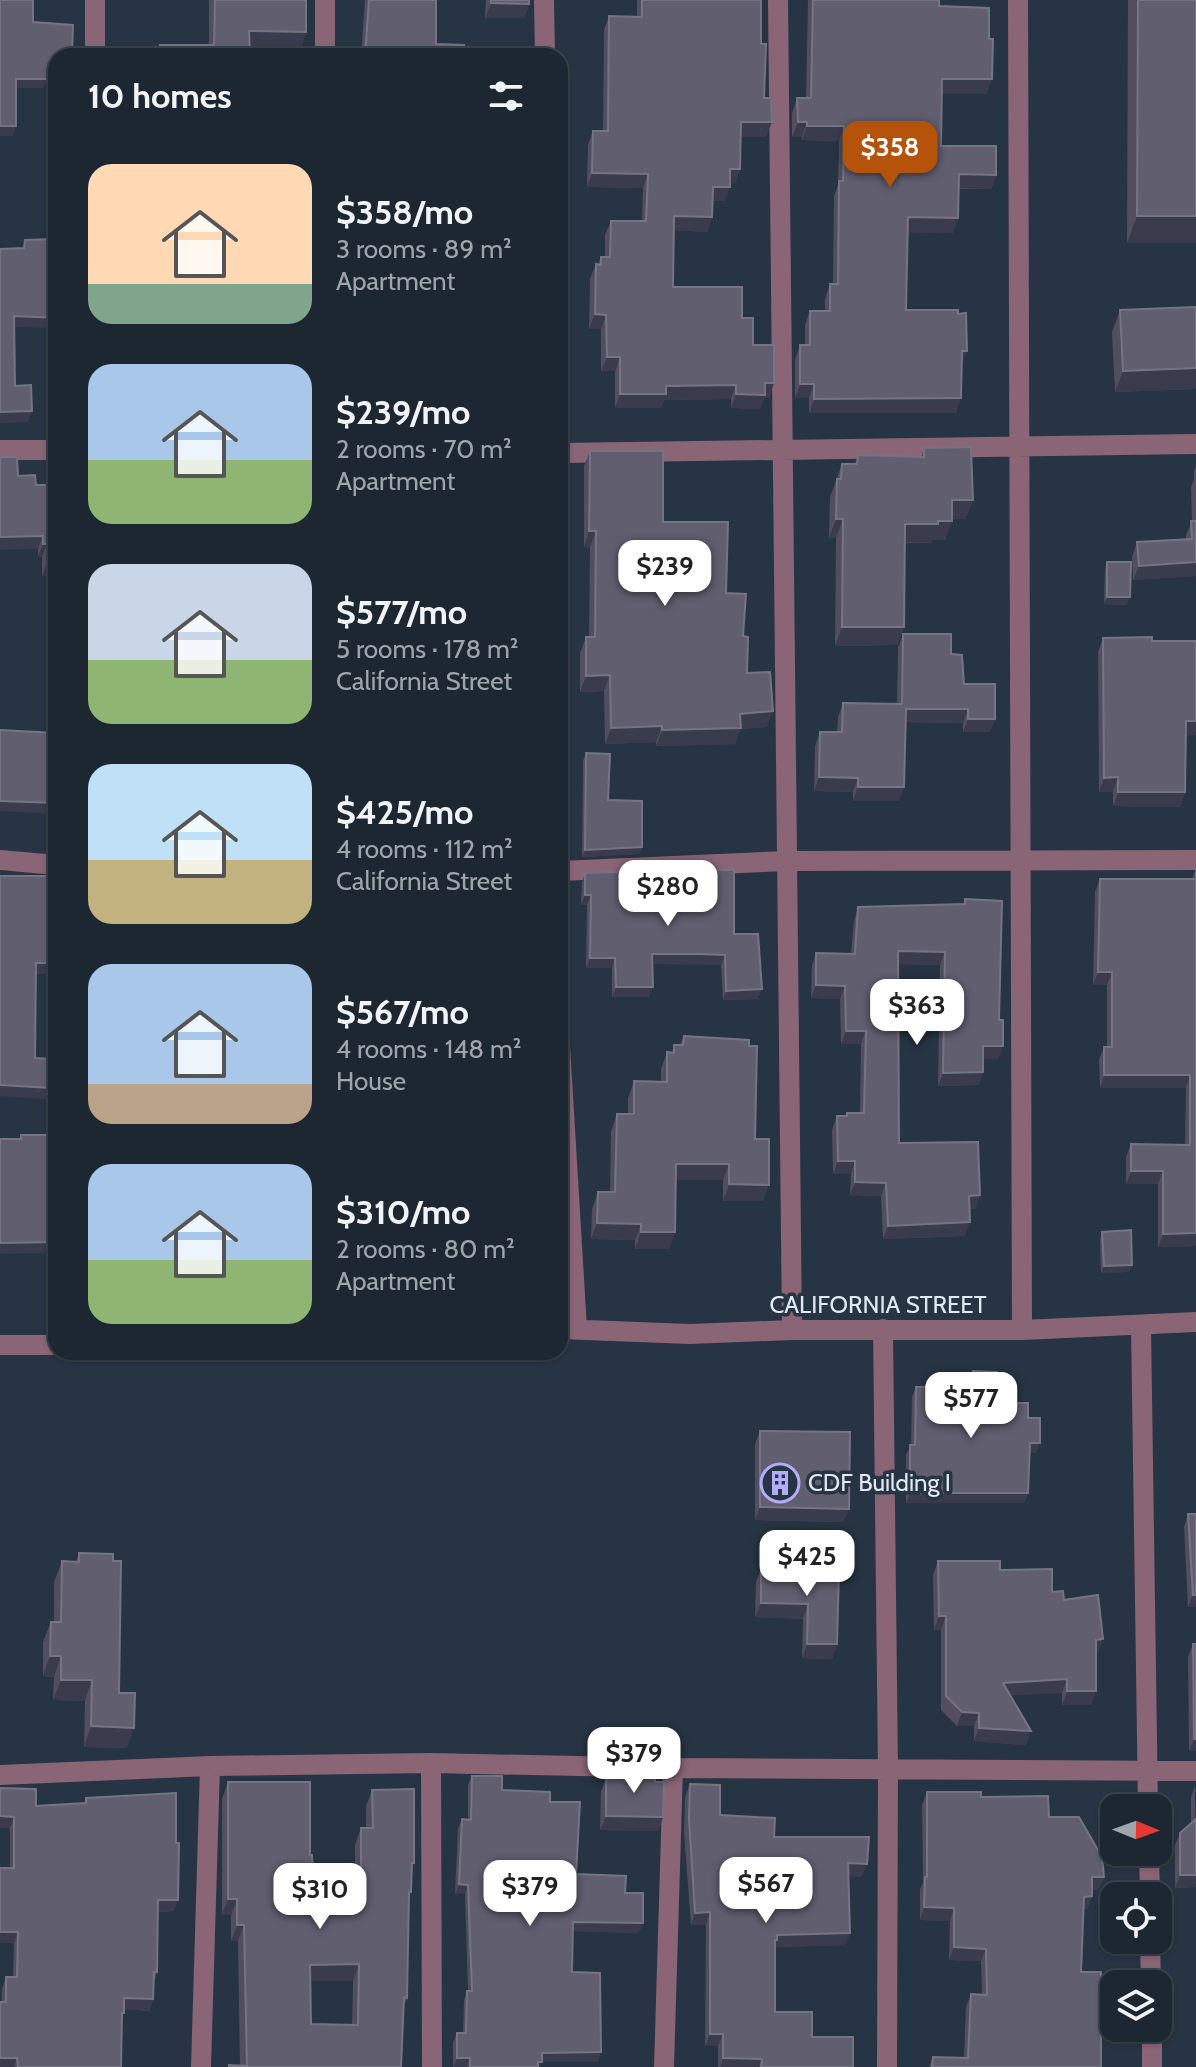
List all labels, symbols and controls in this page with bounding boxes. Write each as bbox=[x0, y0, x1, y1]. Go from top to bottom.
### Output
icon: filters bbox=[484, 74, 528, 118]
text: 10 homes bbox=[88, 75, 232, 117]
pin: $358 bbox=[843, 121, 937, 189]
text: $358 bbox=[861, 131, 919, 163]
text: $358/mo bbox=[336, 191, 473, 233]
icon: home bbox=[152, 196, 248, 292]
text: 3 rooms · 89 m² bbox=[336, 233, 512, 265]
text: Apartment bbox=[336, 265, 455, 297]
text: $239/mo bbox=[336, 391, 470, 433]
icon: home bbox=[152, 396, 248, 492]
text: 2 rooms · 70 m² bbox=[336, 433, 512, 465]
text: Apartment bbox=[336, 465, 455, 497]
pin: $239 bbox=[618, 540, 712, 608]
text: $239 bbox=[636, 550, 694, 582]
text: $577/mo bbox=[336, 591, 467, 633]
icon: home bbox=[152, 596, 248, 692]
text: 5 rooms · 178 m² bbox=[336, 633, 518, 665]
text: California Street bbox=[336, 665, 512, 697]
text: $425/mo bbox=[336, 791, 473, 833]
icon: home bbox=[152, 796, 248, 892]
text: 4 rooms · 112 m² bbox=[336, 833, 513, 865]
pin: $280 bbox=[621, 860, 715, 928]
text: California Street bbox=[336, 865, 512, 897]
text: $280 bbox=[637, 870, 699, 902]
pin: $363 bbox=[870, 979, 964, 1047]
text: $363 bbox=[888, 989, 946, 1021]
text: $567/mo bbox=[336, 991, 469, 1033]
icon: home bbox=[152, 996, 248, 1092]
text: 4 rooms · 148 m² bbox=[336, 1033, 521, 1065]
text: House bbox=[336, 1065, 406, 1097]
text: $310/mo bbox=[336, 1191, 470, 1233]
icon: home bbox=[152, 1196, 248, 1292]
text: 2 rooms · 80 m² bbox=[336, 1233, 515, 1265]
text: Apartment bbox=[336, 1265, 455, 1297]
street label: CALIFORNIA STREET bbox=[770, 1290, 987, 1319]
pin: $577 bbox=[924, 1372, 1018, 1440]
text: $577 bbox=[943, 1382, 999, 1414]
building icon: CDF Building I bbox=[759, 1462, 801, 1504]
place label: CDF Building I bbox=[808, 1468, 951, 1497]
pin: $425 bbox=[760, 1530, 854, 1598]
text: $425 bbox=[778, 1540, 836, 1572]
pin: $379 bbox=[587, 1727, 681, 1795]
text: $379 bbox=[606, 1737, 662, 1769]
north arrow bbox=[1100, 1794, 1172, 1866]
map controls bbox=[1100, 1794, 1172, 2042]
pin: $567 bbox=[719, 1857, 813, 1925]
pin: $379 bbox=[483, 1860, 577, 1928]
pin: $310 bbox=[273, 1863, 367, 1931]
text: $567 bbox=[738, 1867, 794, 1899]
text: $379 bbox=[502, 1870, 558, 1902]
text: $310 bbox=[291, 1873, 349, 1905]
button: locate bbox=[1100, 1882, 1172, 1954]
button: layers bbox=[1100, 1970, 1172, 2042]

